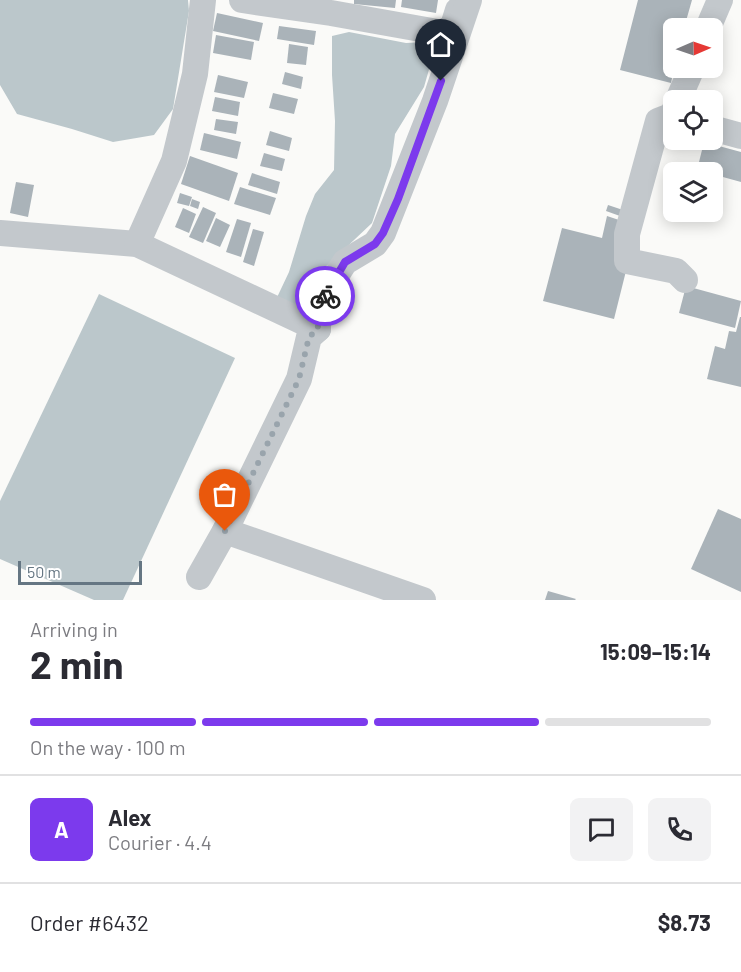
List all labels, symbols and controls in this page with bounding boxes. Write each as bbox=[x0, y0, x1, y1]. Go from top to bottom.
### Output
north arrow bbox=[663, 18, 723, 78]
map controls bbox=[663, 18, 723, 222]
pin bbox=[415, 19, 466, 81]
icon: home bbox=[424, 28, 457, 61]
button: locate bbox=[663, 90, 723, 150]
button: layers bbox=[663, 162, 723, 222]
courier bbox=[295, 266, 355, 326]
icon: bike bbox=[309, 280, 342, 313]
pin bbox=[199, 469, 250, 531]
icon: bag bbox=[208, 478, 241, 511]
scale bar bbox=[18, 558, 142, 586]
text: 50 m bbox=[27, 562, 61, 581]
text: Arriving in bbox=[30, 617, 118, 641]
text: 15:09–15:14 bbox=[600, 638, 711, 664]
text: 2 min bbox=[30, 640, 123, 687]
text: On the way · 100 m bbox=[30, 735, 186, 759]
button: chat bbox=[570, 798, 633, 861]
button: phone bbox=[648, 798, 711, 861]
text: Alex bbox=[108, 804, 151, 830]
text: A bbox=[54, 816, 69, 842]
text: Courier · 4.4 bbox=[108, 830, 212, 854]
text: Order #6432 bbox=[30, 909, 149, 935]
text: $8.73 bbox=[658, 909, 711, 935]

